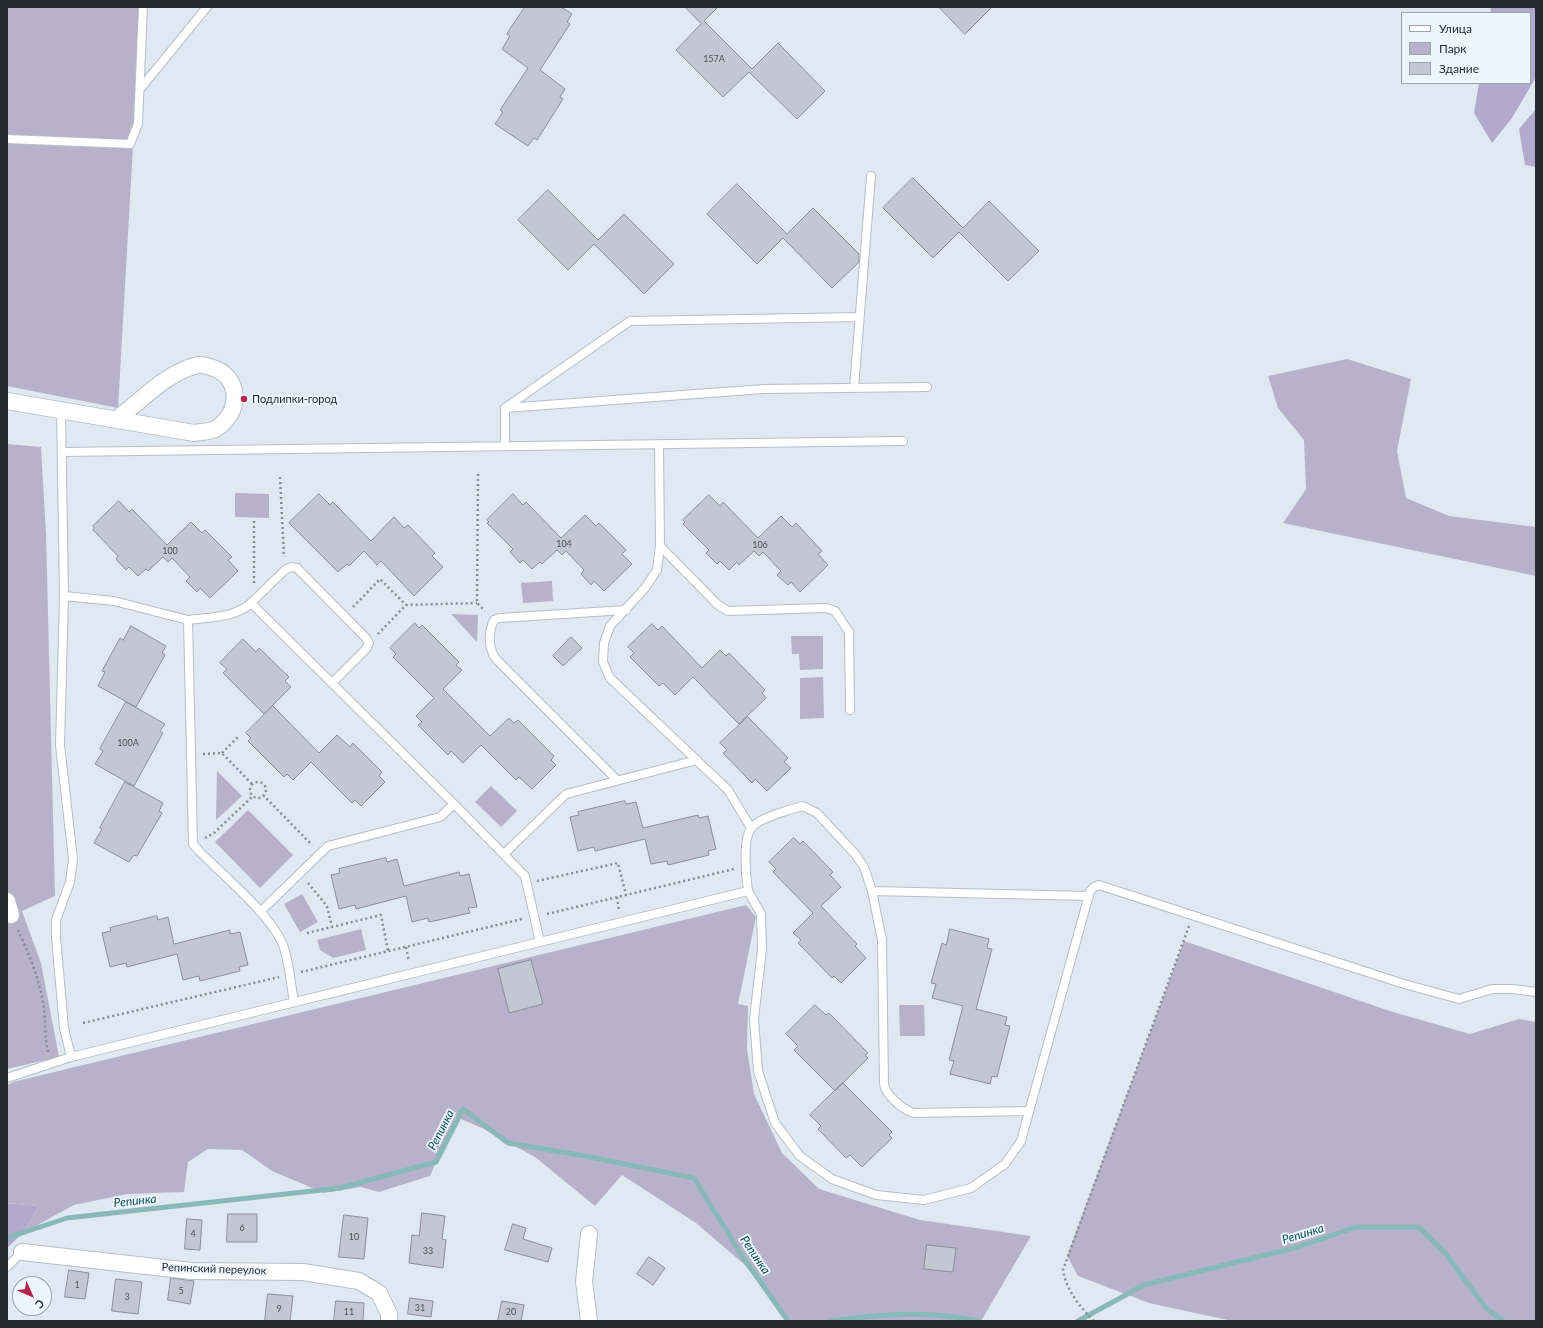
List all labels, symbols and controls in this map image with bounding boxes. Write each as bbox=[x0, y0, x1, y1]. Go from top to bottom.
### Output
legend bbox=[1401, 12, 1531, 84]
text: Улица bbox=[1439, 21, 1472, 36]
text: Парк bbox=[1439, 41, 1467, 56]
house number: 157А bbox=[703, 54, 725, 64]
text: Здание bbox=[1439, 61, 1479, 76]
place label: Подлипки-город bbox=[252, 392, 337, 406]
marker: Подлипки-город bbox=[239, 394, 249, 404]
house number: 104 bbox=[556, 539, 572, 549]
house number: 106 bbox=[752, 540, 768, 550]
house number: 100 bbox=[162, 546, 178, 556]
house number: 100А bbox=[117, 738, 139, 748]
water label: Репинка bbox=[425, 1108, 457, 1152]
water label: Репинка bbox=[113, 1192, 157, 1210]
water label: Репинка bbox=[1280, 1221, 1326, 1247]
house number: 6 bbox=[239, 1223, 245, 1233]
house number: 4 bbox=[190, 1229, 196, 1239]
house number: 10 bbox=[349, 1232, 359, 1242]
water label: Репинка bbox=[737, 1233, 773, 1277]
house number: 33 bbox=[423, 1246, 433, 1256]
street label: Репинский переулок bbox=[161, 1261, 267, 1277]
north arrow bbox=[12, 1276, 52, 1316]
house number: 1 bbox=[74, 1280, 80, 1290]
house number: 5 bbox=[178, 1286, 184, 1296]
house number: 3 bbox=[124, 1292, 130, 1302]
text: С bbox=[33, 1297, 47, 1311]
house number: 31 bbox=[415, 1303, 425, 1313]
house number: 9 bbox=[276, 1304, 282, 1314]
house number: 11 bbox=[344, 1307, 354, 1317]
house number: 20 bbox=[506, 1307, 516, 1317]

